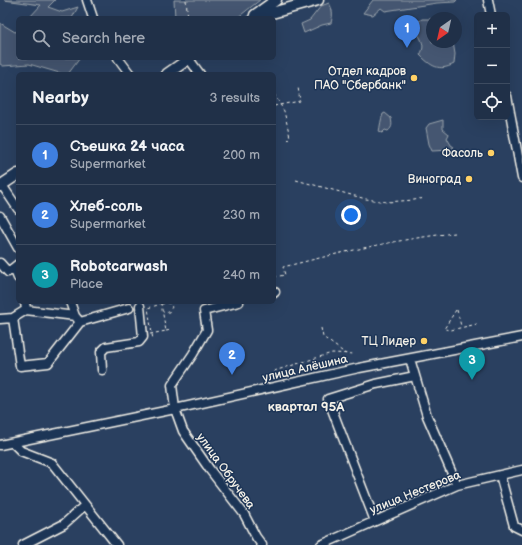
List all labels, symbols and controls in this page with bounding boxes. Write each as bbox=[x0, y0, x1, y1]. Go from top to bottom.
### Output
north arrow bbox=[426, 12, 462, 48]
map controls bbox=[474, 12, 510, 120]
button: + bbox=[474, 12, 510, 48]
pin: 1 bbox=[394, 15, 420, 48]
search box bbox=[16, 16, 276, 60]
icon: search bbox=[30, 27, 52, 49]
text: Search here bbox=[62, 29, 145, 48]
button: − bbox=[474, 48, 510, 84]
place label: Отдел кадров ПАО "Сбербанк" bbox=[314, 64, 407, 93]
marker: Отдел кадров ПАО "Сбербанк" bbox=[409, 73, 419, 83]
button: locate bbox=[474, 84, 510, 120]
text: Nearby bbox=[32, 88, 89, 108]
text: 3 results bbox=[209, 90, 260, 106]
text: Съешка 24 часа bbox=[70, 137, 184, 156]
place label: Фасоль bbox=[442, 146, 483, 161]
text: 1 bbox=[42, 147, 48, 163]
text: 200 m bbox=[223, 147, 260, 163]
marker: Фасоль bbox=[486, 148, 496, 158]
text: Supermarket bbox=[70, 156, 146, 172]
place label: Виноград bbox=[408, 172, 462, 187]
marker: Виноград bbox=[464, 174, 474, 184]
text: Хлеб-соль bbox=[70, 197, 142, 216]
your location bbox=[341, 205, 361, 225]
text: 2 bbox=[41, 207, 49, 223]
text: 230 m bbox=[223, 207, 260, 223]
text: Supermarket bbox=[70, 216, 146, 232]
text: Robotcarwash bbox=[70, 257, 168, 276]
text: 3 bbox=[41, 267, 49, 283]
text: 240 m bbox=[223, 267, 260, 283]
text: Place bbox=[70, 276, 103, 292]
place label: ТЦ Лидер bbox=[362, 334, 416, 349]
marker: ТЦ Лидер bbox=[419, 336, 429, 346]
pin: 2 bbox=[219, 342, 245, 375]
pin: 3 bbox=[459, 347, 485, 380]
street label: улица Алёшина bbox=[261, 351, 349, 386]
district label: квартал 95А bbox=[268, 399, 345, 415]
street label: улица Обручева bbox=[193, 430, 258, 512]
street label: улица Нестерова bbox=[368, 467, 463, 518]

